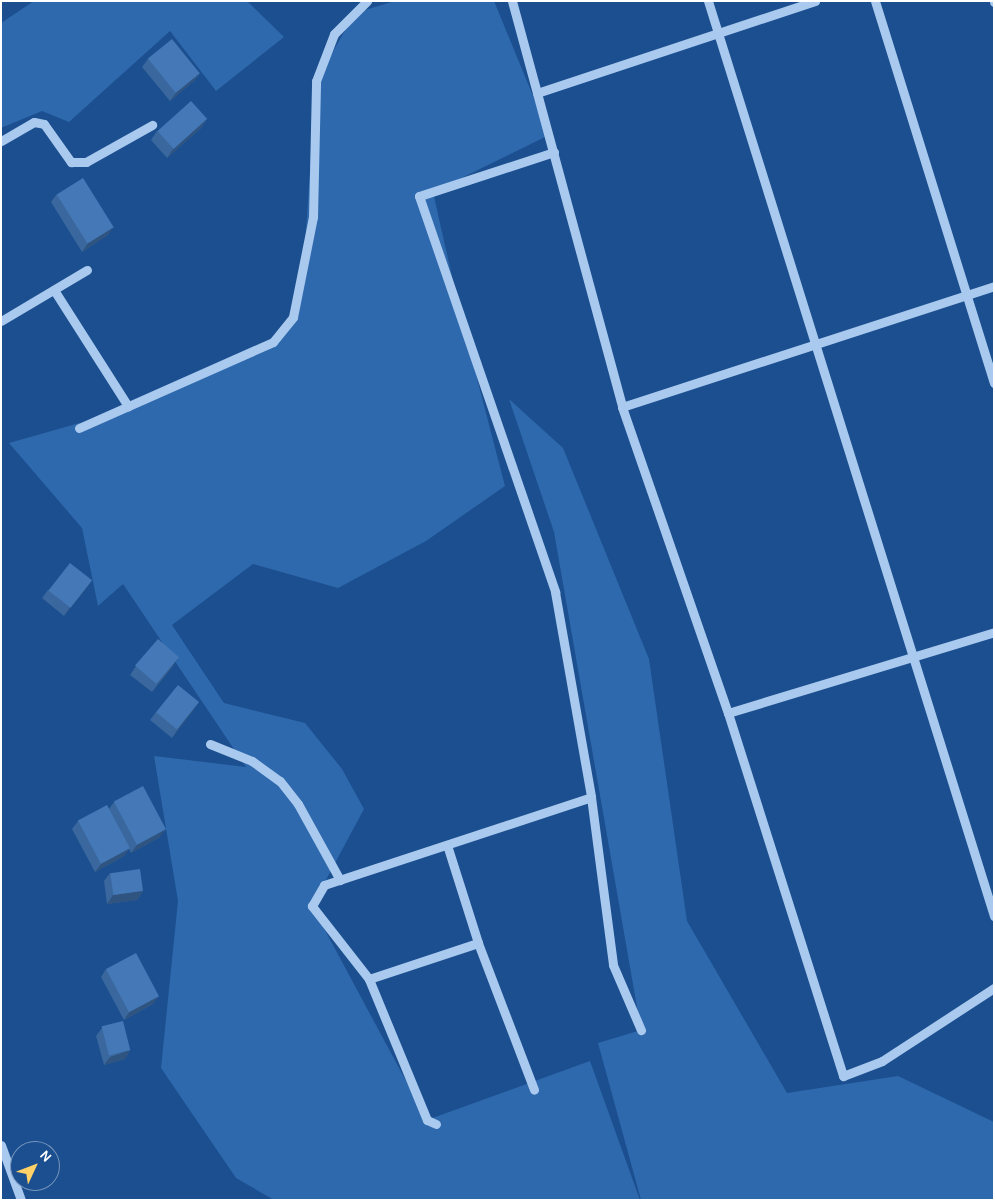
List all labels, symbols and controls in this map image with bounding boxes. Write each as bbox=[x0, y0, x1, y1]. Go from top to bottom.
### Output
north arrow bbox=[10, 1141, 60, 1191]
text: N bbox=[36, 1147, 55, 1166]

